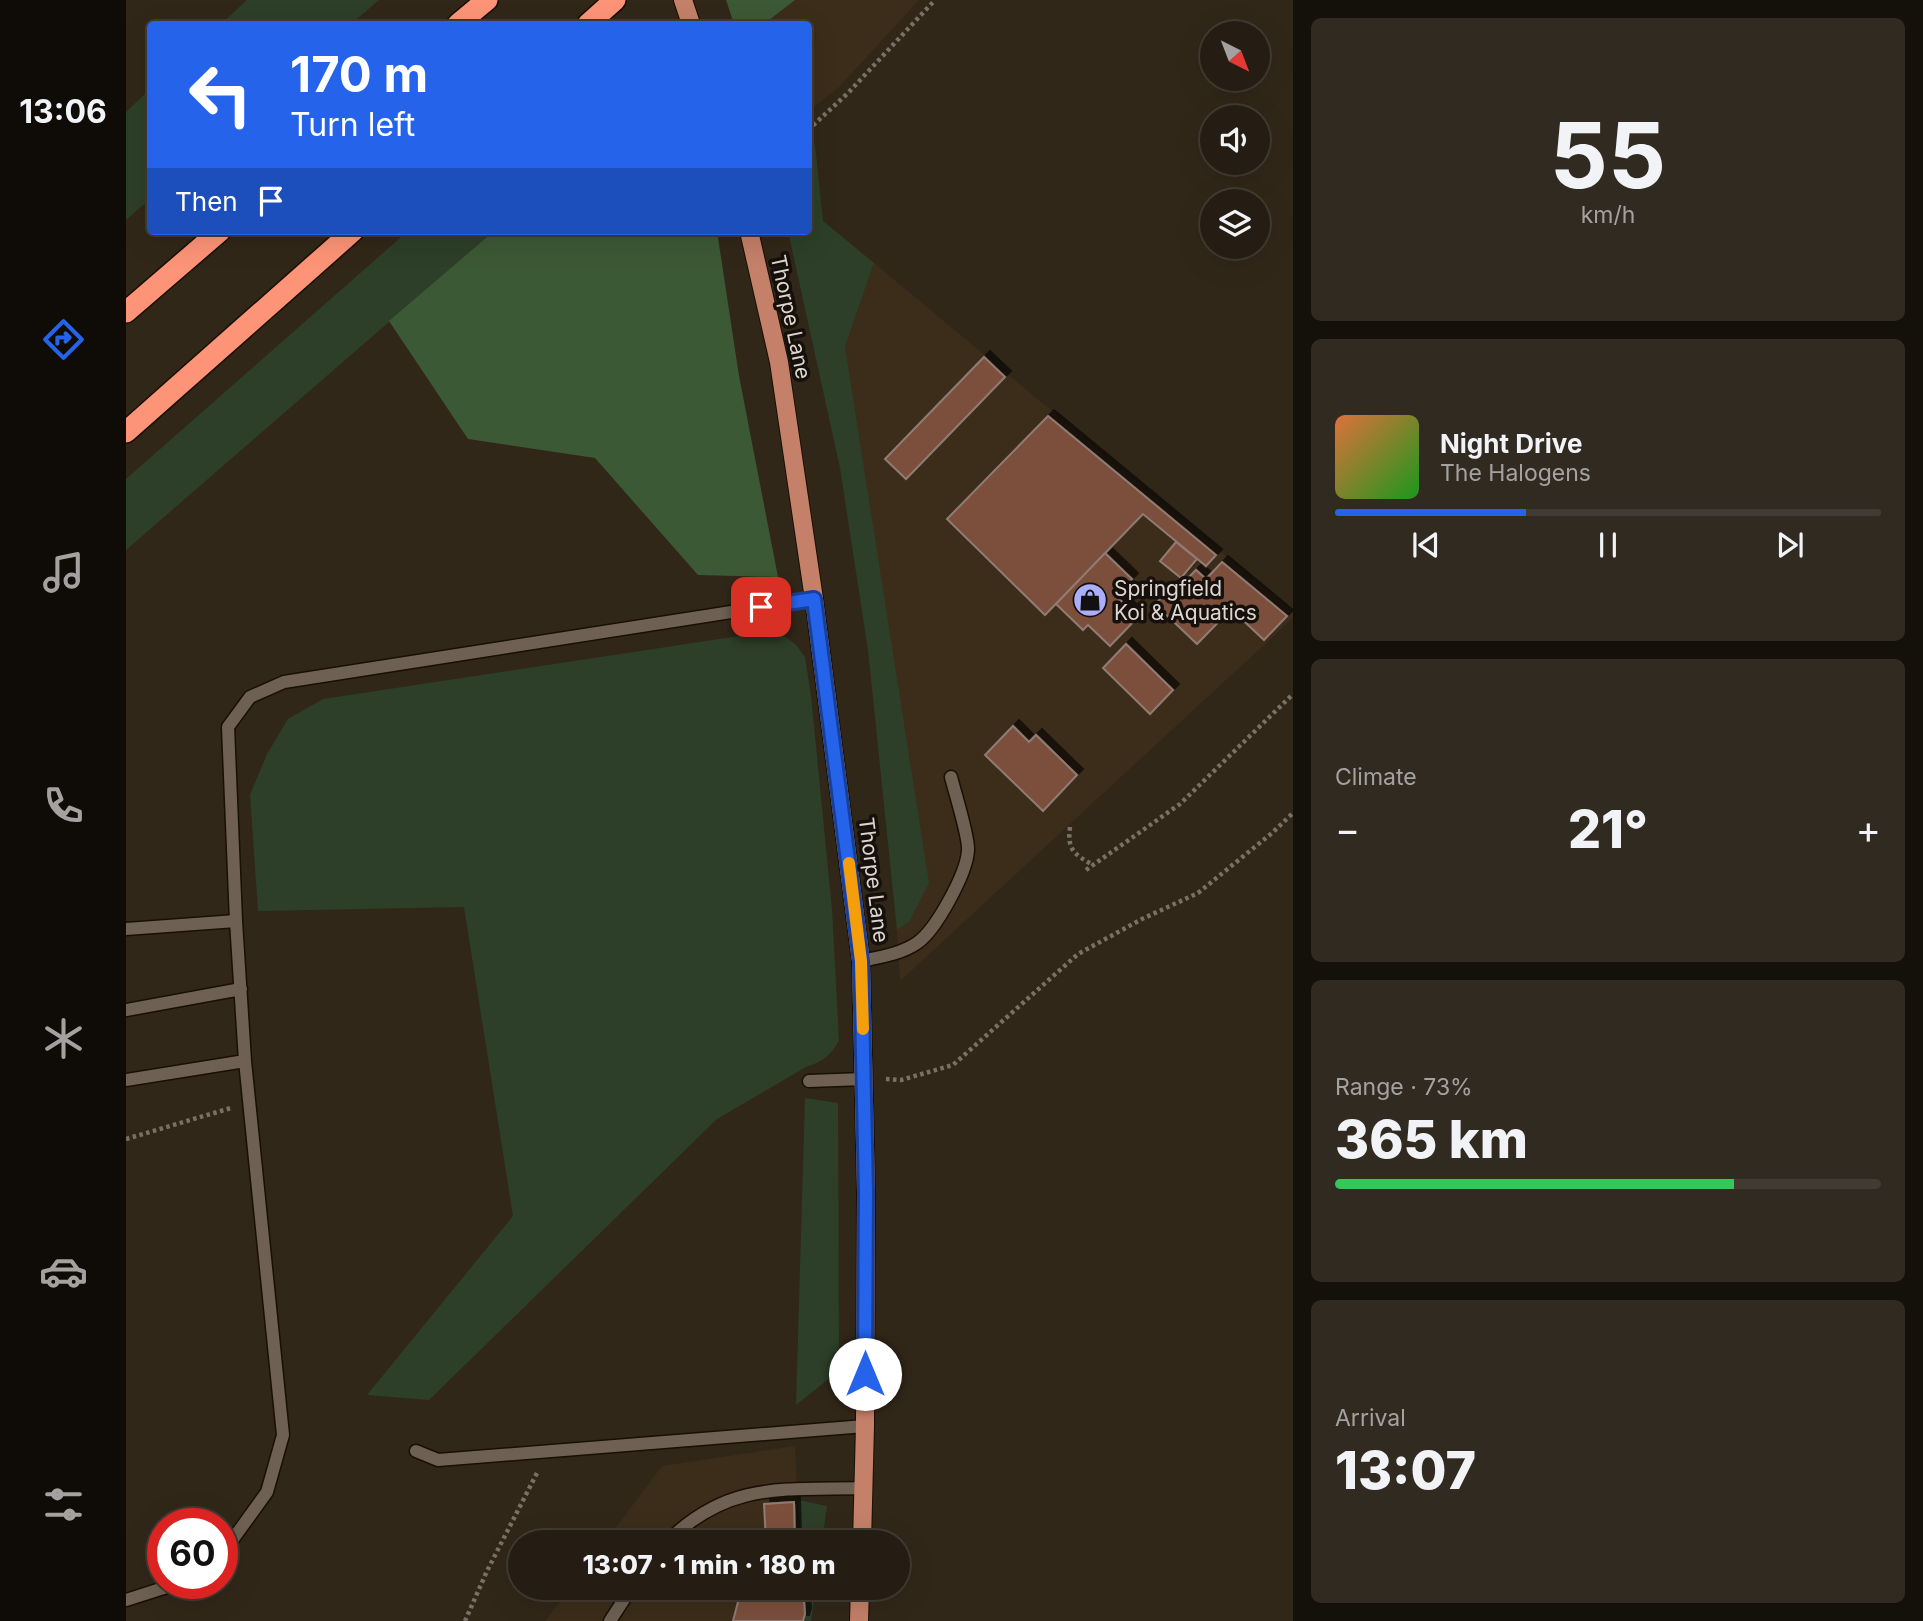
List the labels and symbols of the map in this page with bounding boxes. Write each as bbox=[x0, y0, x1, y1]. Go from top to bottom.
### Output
north arrow bbox=[1200, 21, 1270, 91]
street label: Thorpe Lane bbox=[766, 253, 816, 381]
place label: Springfield Koi & Aquatics bbox=[1114, 576, 1257, 625]
pin bbox=[731, 577, 791, 637]
shop icon: Springfield Koi & Aquatics bbox=[1071, 581, 1109, 619]
street label: Thorpe Lane bbox=[854, 816, 894, 944]
position arrow bbox=[828, 1337, 902, 1411]
speed limit sign: 60 bbox=[147, 1508, 238, 1599]

